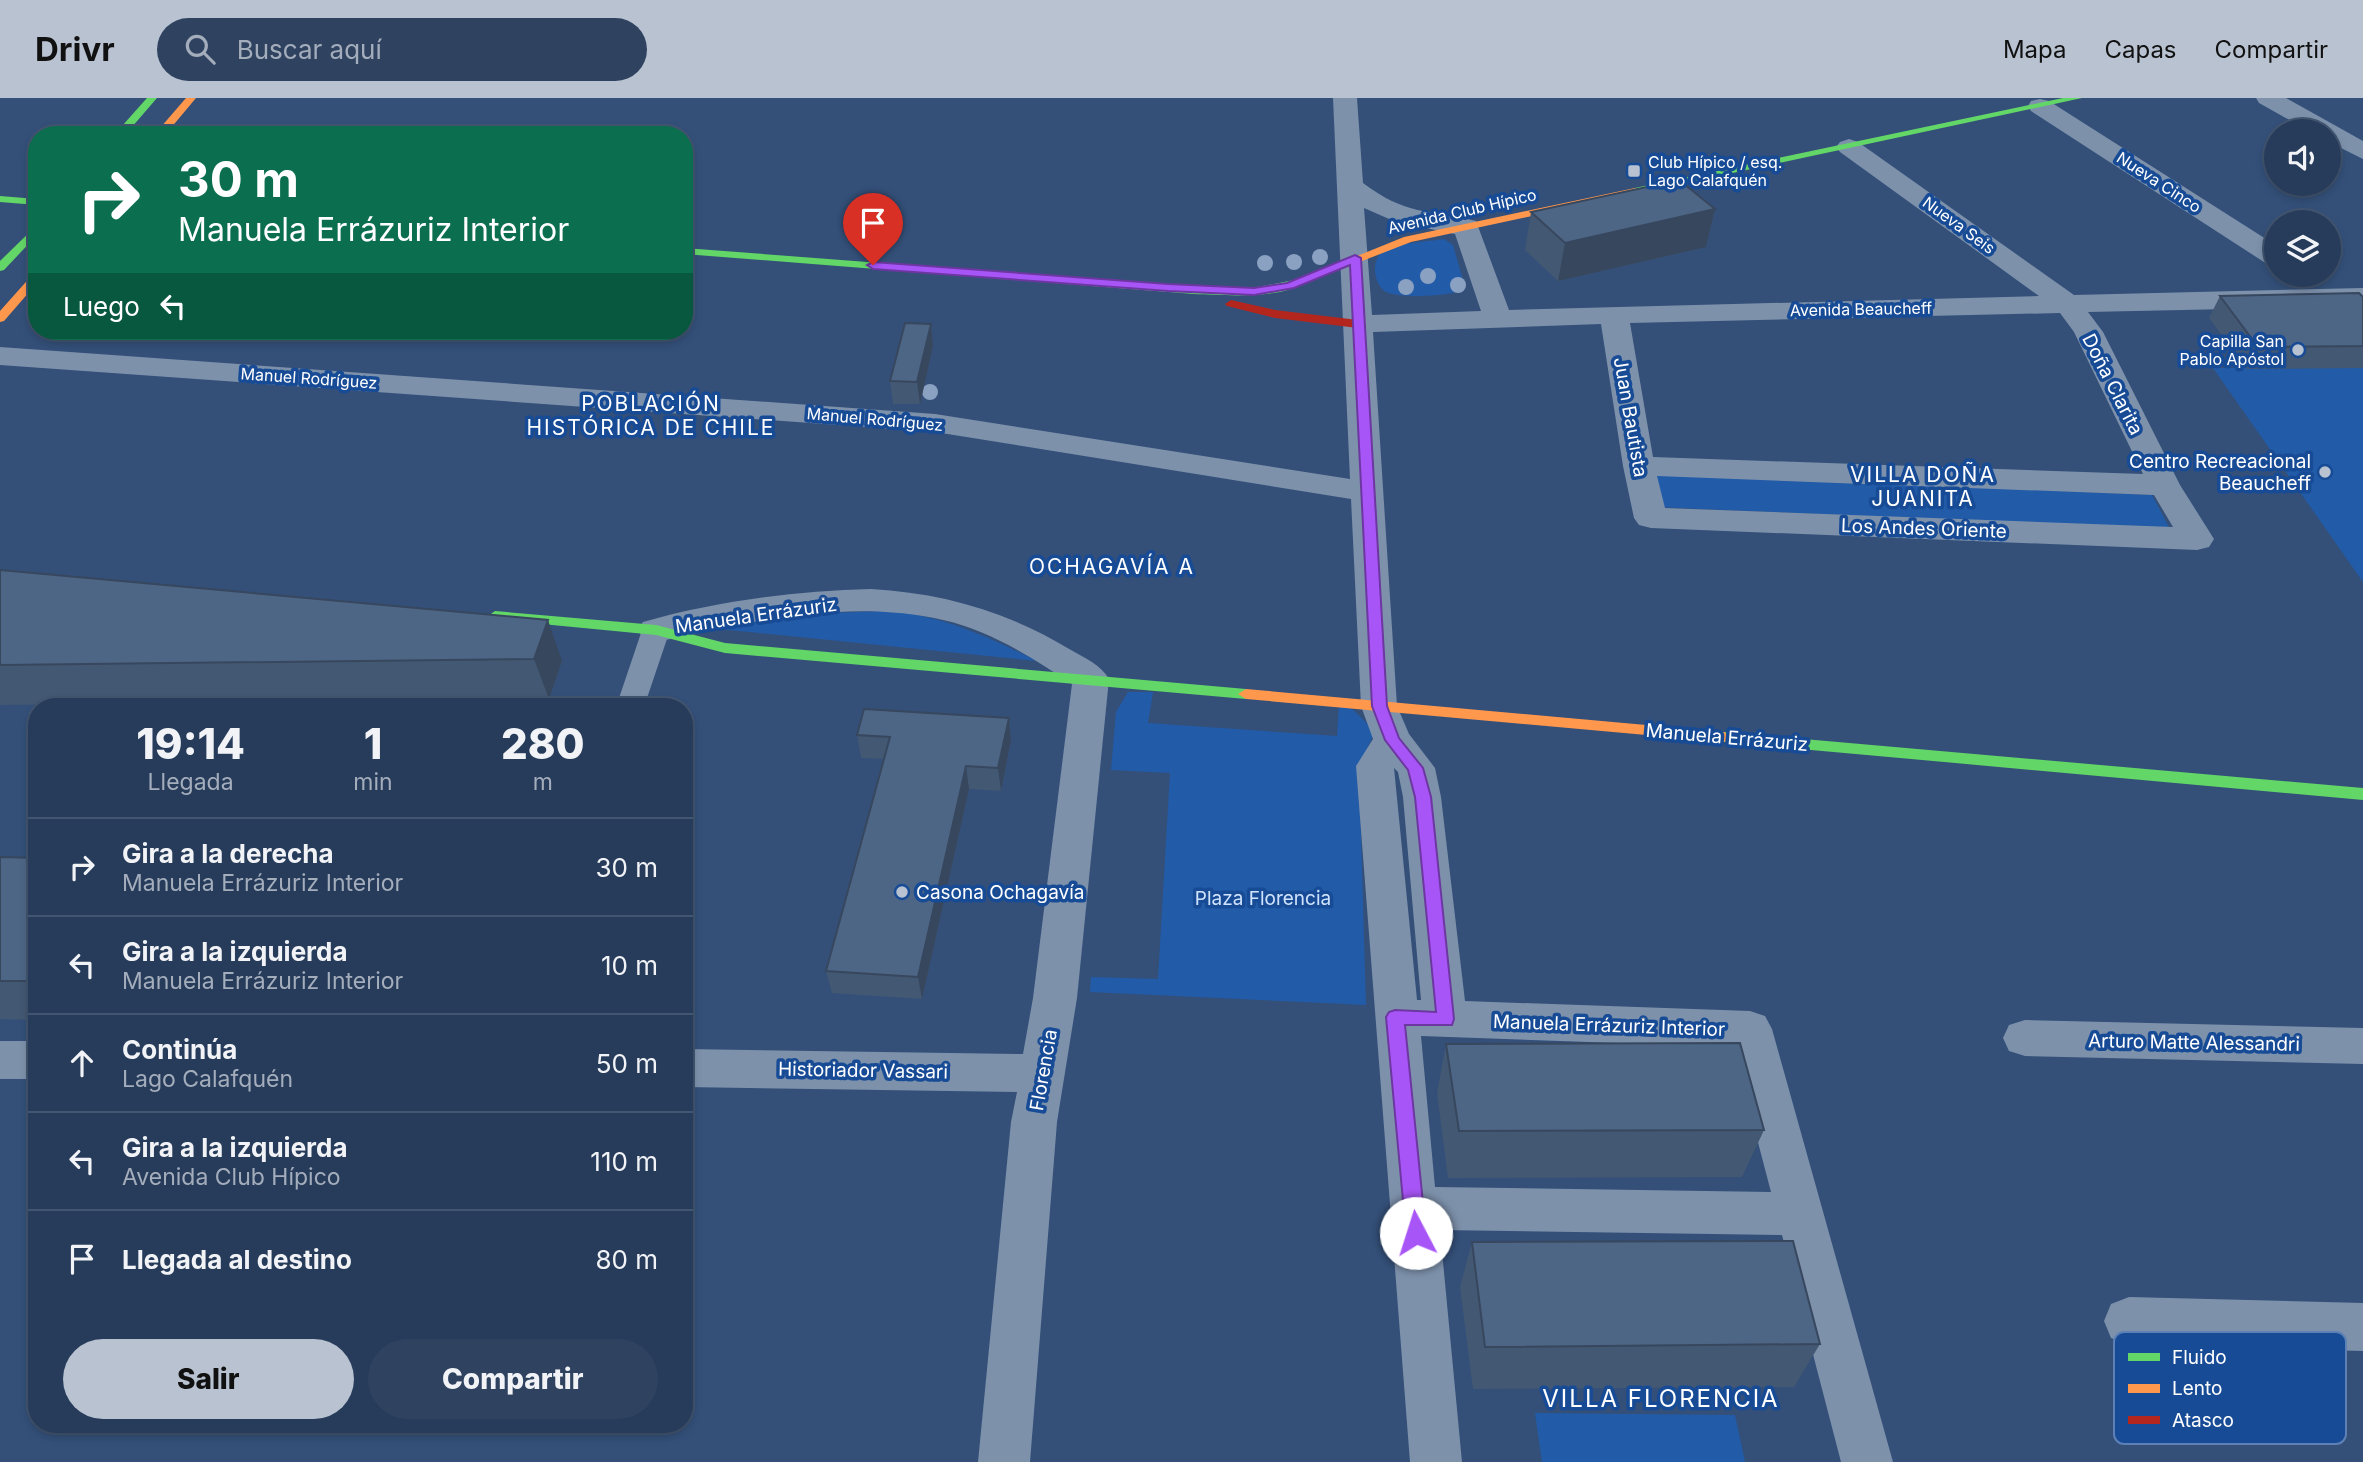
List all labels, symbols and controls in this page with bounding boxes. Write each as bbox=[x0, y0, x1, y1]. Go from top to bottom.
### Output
search box bbox=[157, 18, 647, 81]
text: Drivr bbox=[35, 29, 115, 69]
icon: search bbox=[181, 30, 219, 68]
text: Buscar aquí bbox=[237, 34, 382, 65]
text: Mapa bbox=[2003, 35, 2066, 64]
text: Capas bbox=[2104, 35, 2177, 64]
text: Compartir bbox=[2215, 35, 2328, 64]
map controls bbox=[2264, 119, 2341, 287]
button: sound bbox=[2264, 119, 2341, 196]
street label: Nueva Cinco bbox=[2113, 147, 2205, 217]
text: 30 m bbox=[178, 150, 299, 209]
place label: Club Hípico / esq. Lago Calafquén bbox=[1648, 152, 1782, 190]
icon: right bbox=[63, 154, 154, 245]
marker: Club Hípico / esq. Lago Calafquén bbox=[1626, 163, 1642, 179]
street label: Avenida Club Hípico bbox=[1386, 184, 1538, 238]
street label: Nueva Seis bbox=[1919, 192, 1999, 258]
pin bbox=[843, 193, 903, 265]
icon: arrive bbox=[854, 204, 892, 242]
text: Manuela Errázuriz Interior bbox=[178, 210, 569, 249]
button: layers bbox=[2264, 210, 2341, 287]
icon: left bbox=[154, 287, 192, 325]
text: Luego bbox=[63, 291, 140, 322]
street label: Avenida Beaucheff bbox=[1790, 298, 1932, 320]
street label: Doña Clarita bbox=[2077, 330, 2148, 439]
place label: Capilla San Pablo Apóstol bbox=[2180, 331, 2284, 369]
marker: Capilla San Pablo Apóstol bbox=[2290, 342, 2306, 358]
street label: Juan Bautista bbox=[1609, 355, 1652, 479]
street label: Manuel Rodríguez bbox=[240, 363, 378, 393]
district label: POBLACIÓN HISTÓRICA DE CHILE bbox=[527, 390, 775, 440]
street label: Manuel Rodríguez bbox=[806, 403, 944, 435]
place label: Centro Recreacional Beaucheff bbox=[2129, 450, 2311, 495]
district label: VILLA DOÑA JUANITA bbox=[1850, 461, 1996, 511]
marker: Centro Recreacional Beaucheff bbox=[2317, 464, 2333, 480]
street label: Los Andes Oriente bbox=[1841, 514, 2007, 543]
district label: OCHAGAVÍA A bbox=[1029, 553, 1195, 579]
street label: Manuela Errázuriz bbox=[674, 593, 838, 638]
text: 19:14 bbox=[136, 718, 245, 769]
text: 1 bbox=[364, 718, 382, 769]
text: 280 bbox=[501, 718, 585, 769]
street label: Manuela Errázuriz bbox=[1645, 719, 1809, 756]
text: Llegada bbox=[148, 768, 234, 796]
text: min bbox=[353, 768, 393, 796]
text: m bbox=[533, 768, 553, 796]
text: Gira a la derecha bbox=[122, 838, 334, 869]
icon: right bbox=[63, 848, 101, 886]
text: 30 m bbox=[595, 852, 658, 883]
text: Manuela Errázuriz Interior bbox=[122, 869, 403, 897]
place label: Casona Ochagavía bbox=[916, 881, 1085, 904]
marker: Casona Ochagavía bbox=[894, 884, 910, 900]
park label: Plaza Florencia bbox=[1195, 887, 1331, 910]
text: Gira a la izquierda bbox=[122, 936, 348, 967]
icon: left bbox=[63, 946, 101, 984]
text: 10 m bbox=[601, 950, 658, 981]
text: Manuela Errázuriz Interior bbox=[122, 967, 403, 995]
street label: Manuela Errázuriz Interior bbox=[1492, 1010, 1725, 1041]
street label: Florencia bbox=[1025, 1027, 1062, 1113]
street label: Arturo Matte Alessandri bbox=[2088, 1029, 2300, 1056]
text: Continúa bbox=[122, 1034, 237, 1065]
icon: ahead bbox=[63, 1044, 101, 1082]
text: 50 m bbox=[596, 1048, 658, 1079]
street label: Historiador Vassari bbox=[778, 1058, 948, 1083]
text: Lago Calafquén bbox=[122, 1065, 293, 1093]
text: Gira a la izquierda bbox=[122, 1132, 348, 1163]
icon: left bbox=[63, 1142, 101, 1180]
text: 110 m bbox=[590, 1146, 658, 1177]
text: Avenida Club Hípico bbox=[122, 1163, 341, 1191]
position arrow bbox=[1379, 1196, 1453, 1270]
icon: arrive bbox=[63, 1240, 101, 1278]
text: Llegada al destino bbox=[122, 1244, 352, 1275]
text: 80 m bbox=[595, 1244, 658, 1275]
legend bbox=[2114, 1332, 2346, 1444]
button: Salir bbox=[63, 1339, 354, 1419]
button: Compartir bbox=[368, 1339, 658, 1419]
text: Fluido bbox=[2172, 1346, 2227, 1369]
text: Lento bbox=[2172, 1377, 2222, 1400]
district label: VILLA FLORENCIA bbox=[1542, 1384, 1780, 1413]
text: Atasco bbox=[2172, 1409, 2234, 1432]

